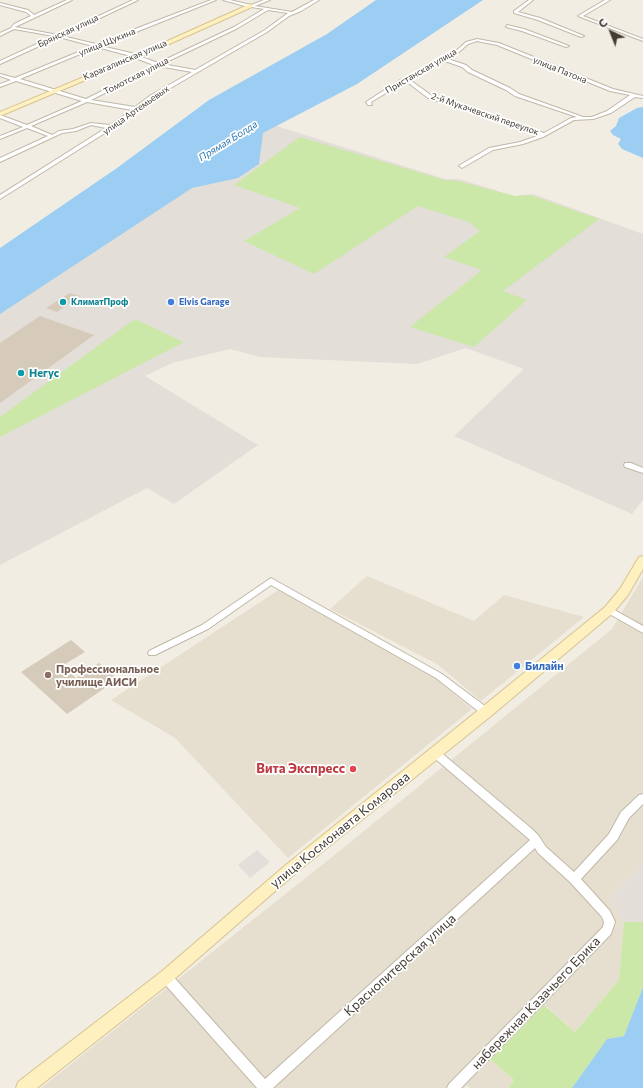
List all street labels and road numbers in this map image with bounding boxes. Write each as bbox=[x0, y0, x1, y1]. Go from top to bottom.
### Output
street label: Брянская улица bbox=[36, 12, 100, 50]
street label: улица Щукина bbox=[77, 26, 137, 58]
street label: Карагалинская улица bbox=[82, 37, 168, 83]
street label: Пристанская улица bbox=[383, 46, 459, 96]
street label: улица Патона bbox=[532, 54, 588, 86]
street label: Томотская улица bbox=[102, 55, 170, 97]
street label: улица Артемьевых bbox=[101, 83, 171, 137]
street label: 2-й Мукачевский переулок bbox=[430, 90, 540, 138]
street label: улица Космонавта Комарова bbox=[267, 769, 413, 891]
street label: Краснопитерская улица bbox=[341, 911, 459, 1019]
street label: набережная Казачьего Ерика bbox=[468, 933, 604, 1073]

